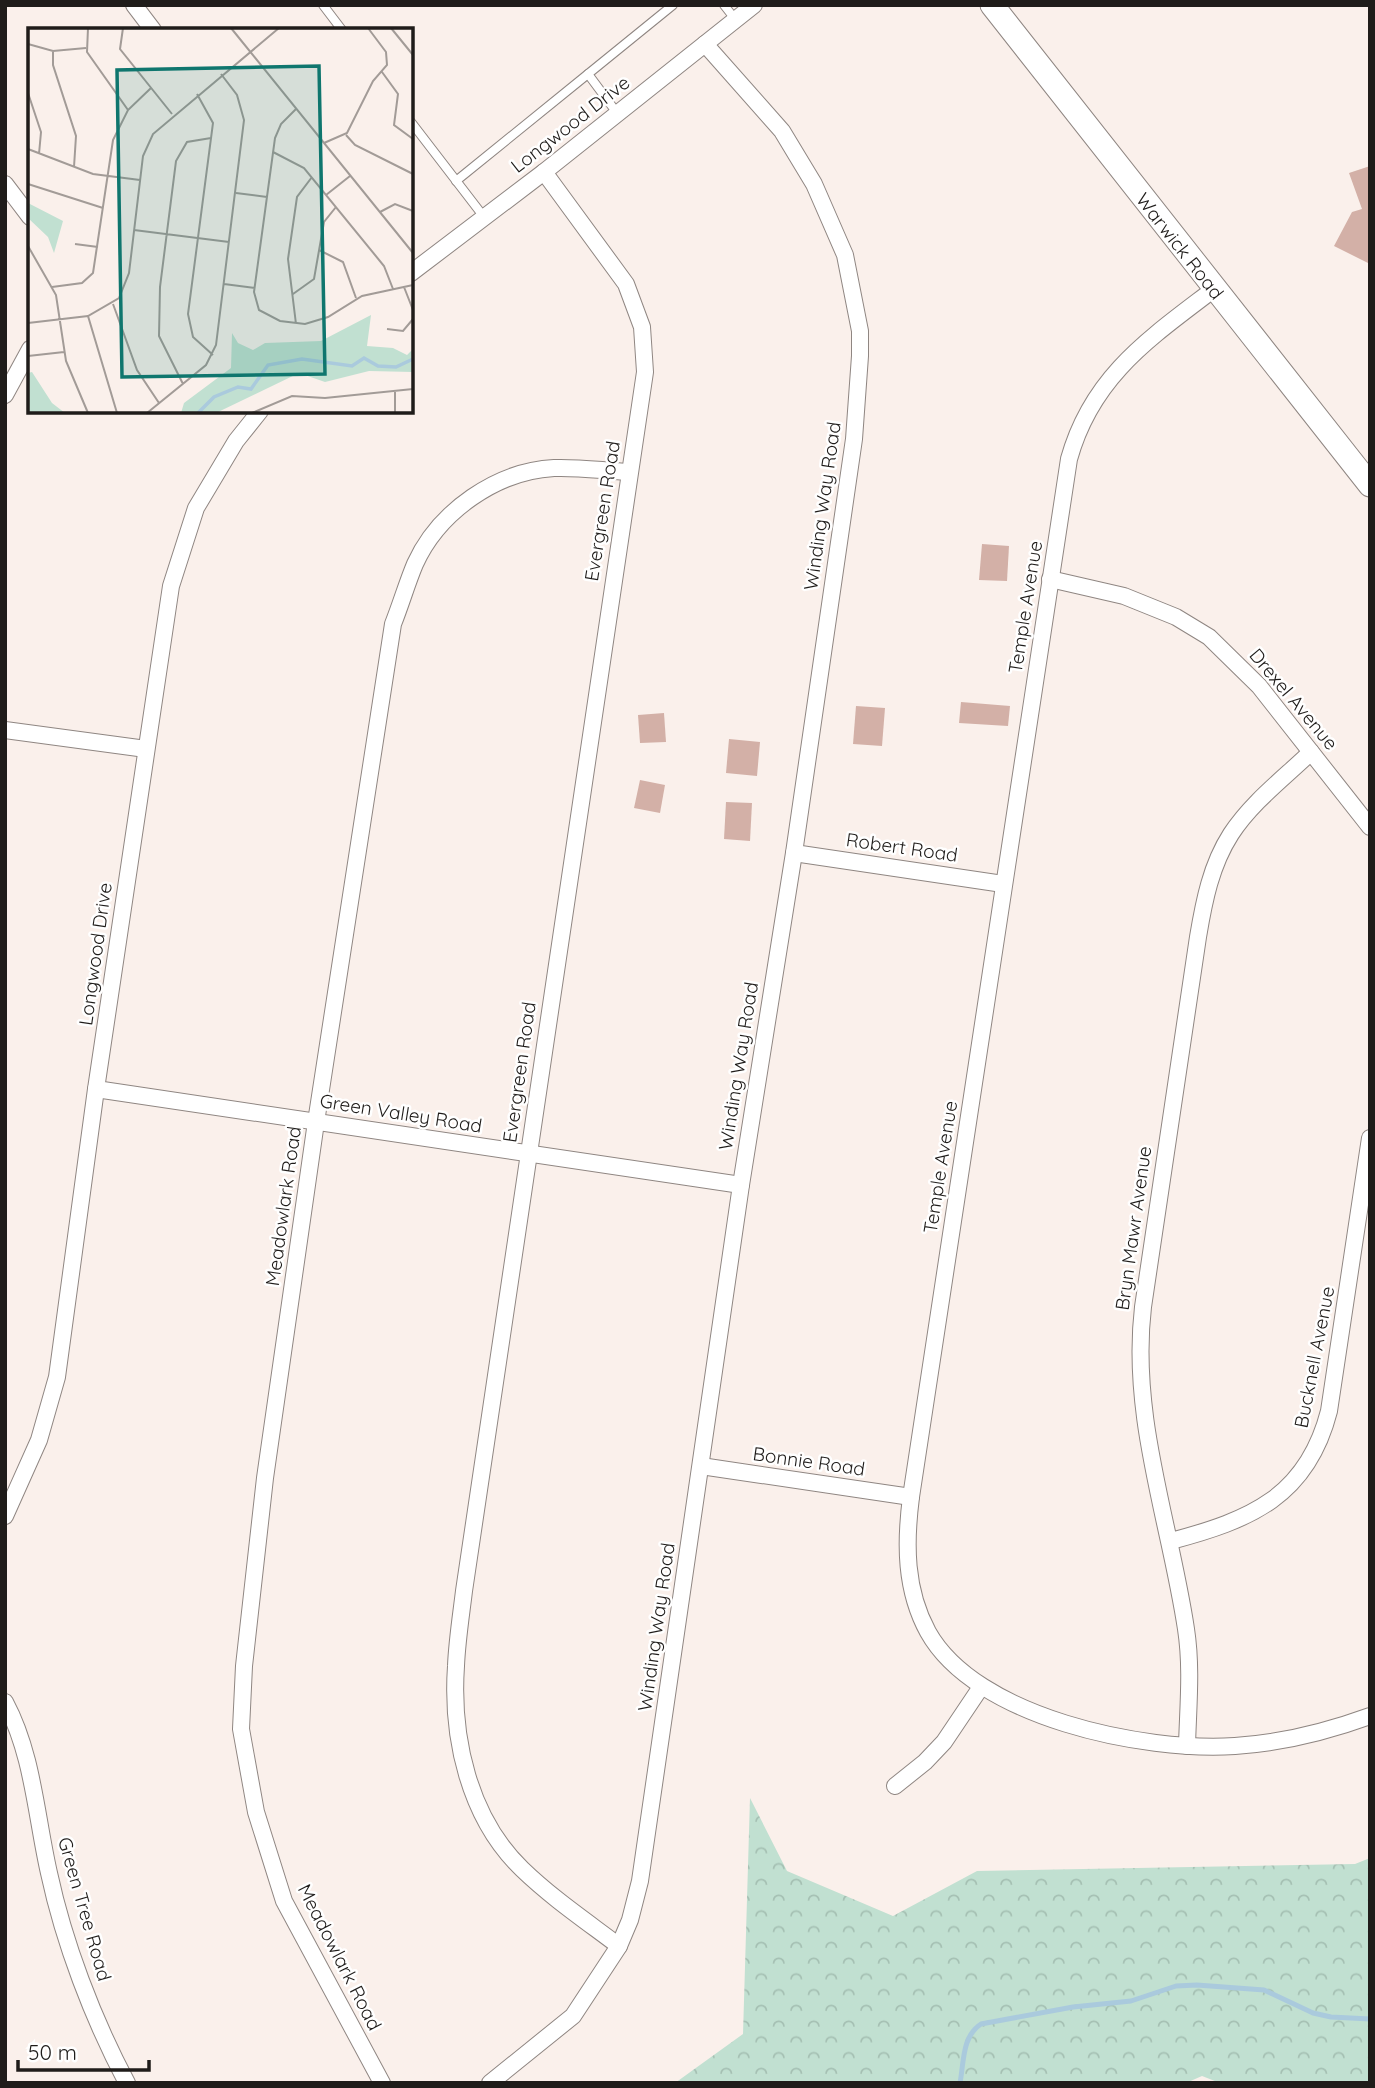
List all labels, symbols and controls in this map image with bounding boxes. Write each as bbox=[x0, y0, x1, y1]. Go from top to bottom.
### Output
inset map bbox=[28, 28, 413, 413]
street label: Longwood Drive bbox=[506, 70, 634, 178]
street label: Warwick Road bbox=[1131, 188, 1229, 304]
street label: Winding Way Road bbox=[798, 420, 846, 592]
street label: Evergreen Road bbox=[579, 439, 625, 583]
street label: Temple Avenue bbox=[1003, 539, 1047, 675]
street label: Drexel Avenue bbox=[1245, 643, 1343, 755]
street label: Robert Road bbox=[845, 827, 959, 867]
street label: Longwood Drive bbox=[73, 881, 117, 1027]
street label: Winding Way Road bbox=[713, 980, 763, 1152]
street label: Evergreen Road bbox=[497, 1000, 541, 1144]
street label: Green Valley Road bbox=[318, 1088, 484, 1138]
street label: Temple Avenue bbox=[918, 1099, 962, 1235]
street label: Meadowlark Road bbox=[260, 1125, 306, 1287]
street label: Bryn Mawr Avenue bbox=[1110, 1144, 1156, 1312]
street label: Bucknell Avenue bbox=[1289, 1284, 1339, 1430]
street label: Bonnie Road bbox=[751, 1441, 867, 1481]
street label: Winding Way Road bbox=[632, 1541, 680, 1713]
street label: Green Tree Road bbox=[53, 1834, 117, 1984]
street label: Meadowlark Road bbox=[293, 1880, 387, 2034]
scale bar bbox=[18, 2028, 149, 2072]
text: 50 m bbox=[28, 2039, 77, 2065]

